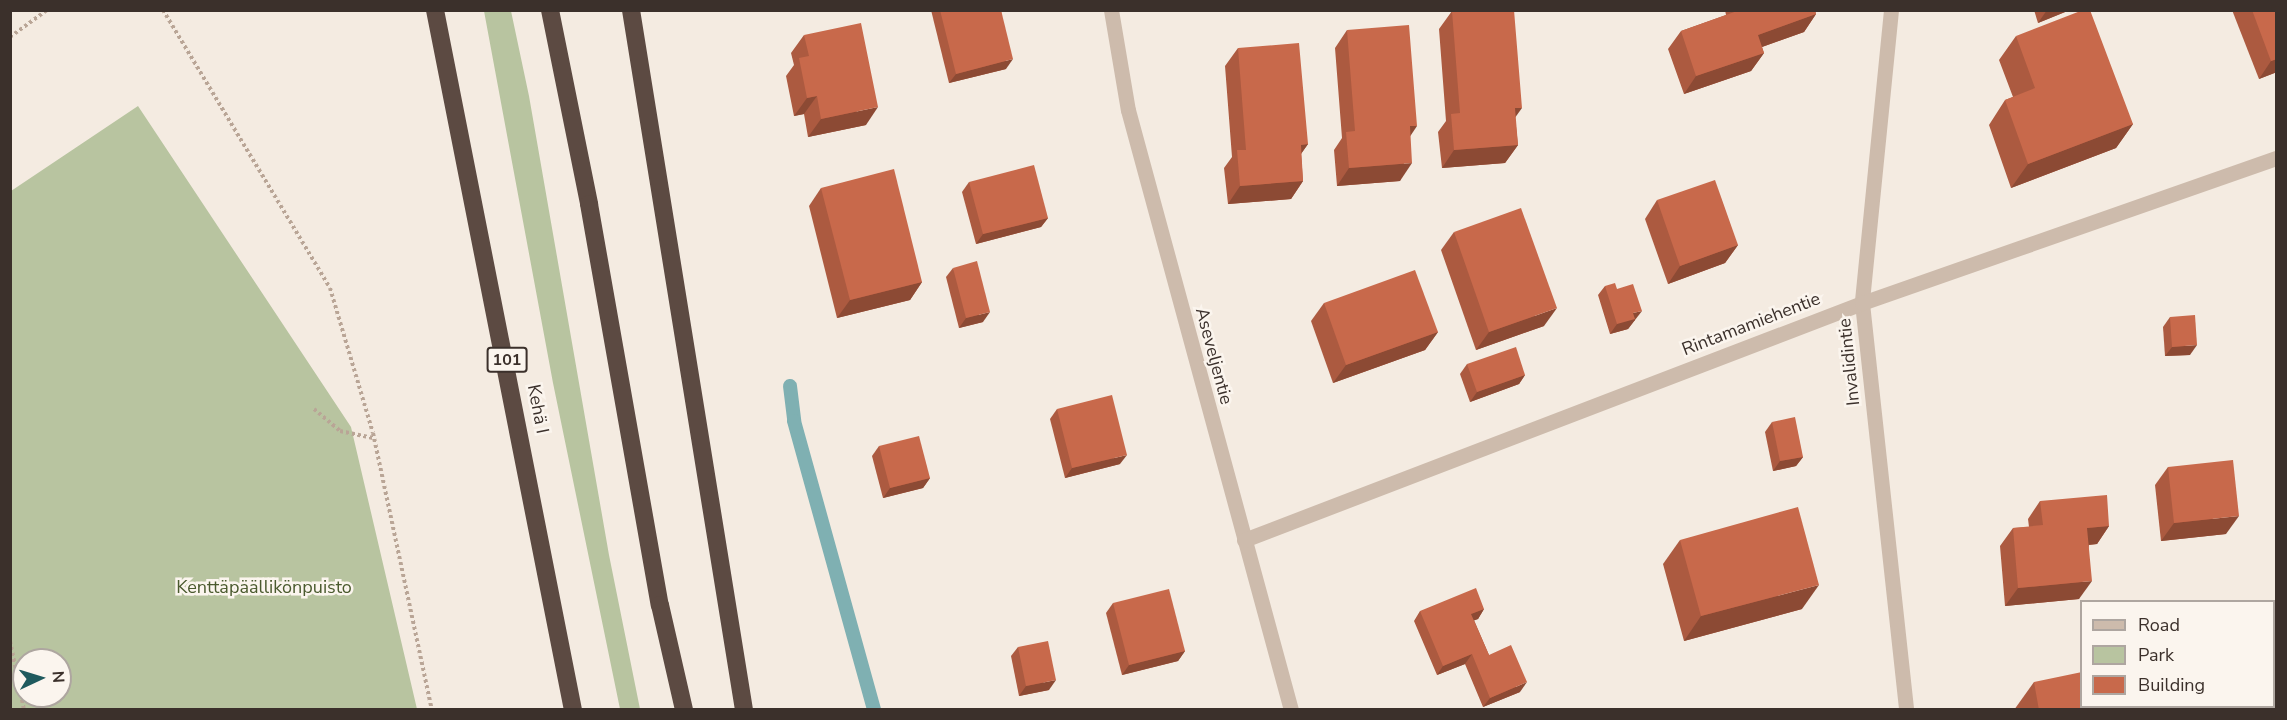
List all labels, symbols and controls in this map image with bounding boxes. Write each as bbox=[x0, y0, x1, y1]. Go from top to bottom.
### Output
street label: Rintamamiehentie bbox=[1679, 288, 1823, 360]
street label: Aseveljentie bbox=[1191, 305, 1237, 407]
street label: Invalidintie bbox=[1834, 317, 1864, 407]
road number: 101 bbox=[486, 347, 528, 373]
street label: Kehä I bbox=[523, 383, 553, 435]
park label: Kenttäpäällikönpuisto bbox=[176, 576, 352, 598]
legend bbox=[2080, 600, 2275, 708]
text: Road bbox=[2138, 613, 2180, 637]
text: Park bbox=[2138, 643, 2174, 667]
north arrow bbox=[12, 648, 72, 708]
text: N bbox=[47, 670, 69, 684]
text: Building bbox=[2138, 673, 2205, 697]

